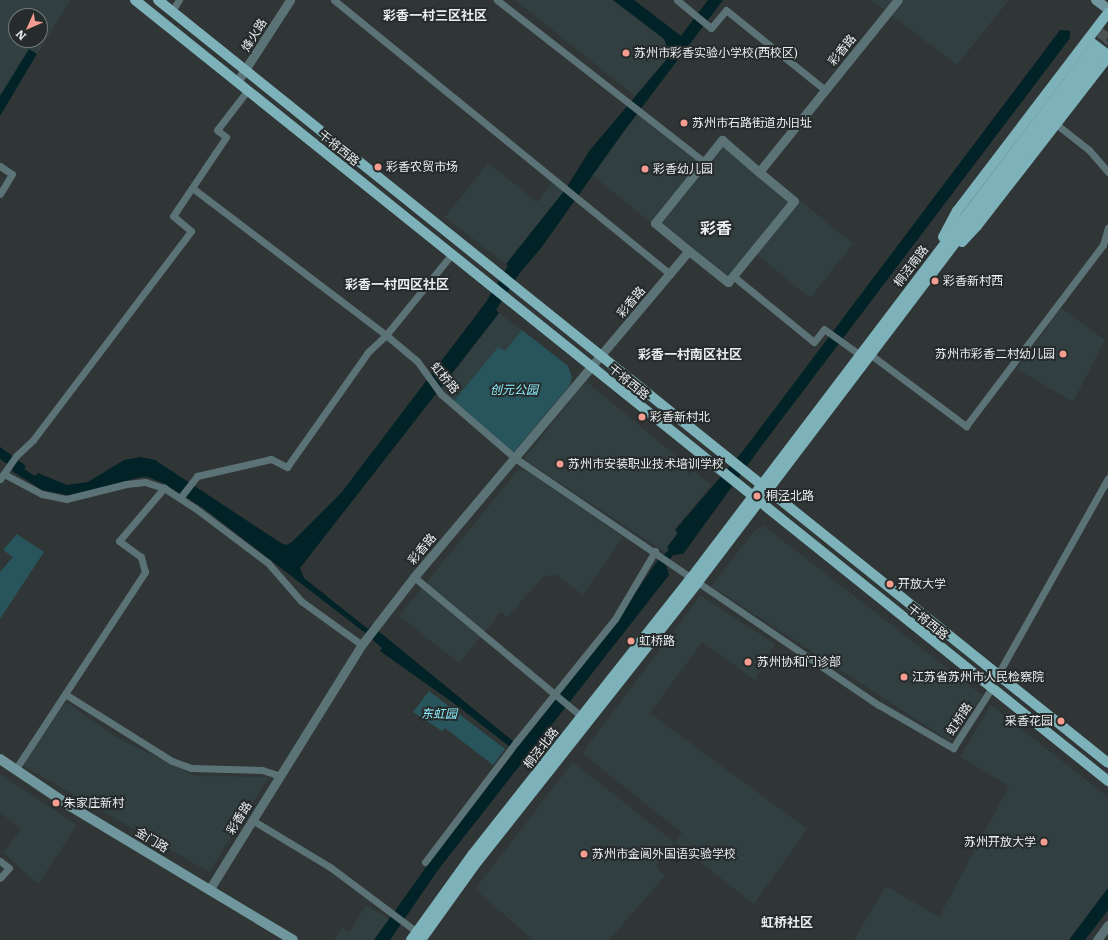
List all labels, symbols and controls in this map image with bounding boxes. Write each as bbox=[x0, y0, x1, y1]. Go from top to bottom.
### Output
district label: 彩香一村三区社区 bbox=[383, 7, 487, 23]
north arrow bbox=[8, 8, 48, 48]
street label: 烽火路 bbox=[238, 16, 270, 54]
text: N bbox=[11, 27, 29, 45]
street label: 彩香路 bbox=[825, 31, 859, 69]
place label: 苏州市彩香实验小学校(西校区) bbox=[634, 46, 798, 60]
marker: 苏州市彩香实验小学校(西校区) bbox=[621, 48, 631, 58]
place label: 苏州市石路街道办旧址 bbox=[692, 116, 812, 130]
marker: 苏州市石路街道办旧址 bbox=[679, 118, 689, 128]
street label: 干将西路 bbox=[316, 127, 362, 169]
place label: 彩香农贸市场 bbox=[386, 160, 458, 174]
marker: 彩香农贸市场 bbox=[373, 162, 383, 172]
place label: 彩香幼儿园 bbox=[653, 162, 713, 176]
marker: 彩香幼儿园 bbox=[640, 164, 650, 174]
district label: 彩香 bbox=[700, 217, 732, 237]
street label: 桐泾南路 bbox=[891, 242, 931, 290]
place label: 彩香新村西 bbox=[943, 274, 1003, 288]
district label: 彩香一村四区社区 bbox=[345, 276, 449, 292]
marker: 彩香新村西 bbox=[930, 276, 940, 286]
street label: 彩香路 bbox=[614, 284, 648, 320]
district label: 彩香一村南区社区 bbox=[638, 346, 742, 362]
place label: 苏州市彩香二村幼儿园 bbox=[935, 347, 1055, 361]
marker: 苏州市彩香二村幼儿园 bbox=[1058, 349, 1068, 359]
street label: 虹桥路 bbox=[428, 360, 462, 396]
street label: 干将西路 bbox=[606, 361, 652, 403]
park label: 创元公园 bbox=[490, 383, 538, 397]
place label: 彩香新村北 bbox=[650, 410, 710, 424]
marker: 彩香新村北 bbox=[637, 412, 647, 422]
place label: 苏州市安装职业技术培训学校 bbox=[568, 457, 724, 471]
marker: 苏州市安装职业技术培训学校 bbox=[555, 459, 565, 469]
place label: 桐泾北路 bbox=[766, 489, 814, 503]
marker: 桐泾北路 bbox=[751, 490, 763, 502]
street label: 彩香路 bbox=[405, 531, 439, 567]
place label: 开放大学 bbox=[898, 577, 946, 591]
marker: 开放大学 bbox=[885, 579, 895, 589]
street label: 干将西路 bbox=[905, 601, 951, 643]
place label: 虹桥路 bbox=[639, 634, 675, 648]
marker: 虹桥路 bbox=[626, 636, 636, 646]
place label: 苏州协和门诊部 bbox=[757, 655, 841, 669]
marker: 苏州协和门诊部 bbox=[742, 656, 754, 668]
place label: 江苏省苏州市人民检察院 bbox=[912, 670, 1044, 684]
marker: 江苏省苏州市人民检察院 bbox=[899, 672, 909, 682]
street label: 虹桥路 bbox=[943, 700, 975, 738]
park label: 东虹园 bbox=[421, 707, 457, 721]
place label: 采香花园 bbox=[1005, 714, 1053, 728]
marker: 采香花园 bbox=[1056, 716, 1066, 726]
street label: 桐泾北路 bbox=[521, 725, 561, 771]
place label: 朱家庄新村 bbox=[64, 796, 124, 810]
marker: 朱家庄新村 bbox=[51, 798, 61, 808]
street label: 彩香路 bbox=[223, 799, 255, 837]
street label: 金门路 bbox=[133, 825, 171, 855]
place label: 苏州开放大学 bbox=[964, 835, 1036, 849]
marker: 苏州开放大学 bbox=[1039, 837, 1049, 847]
place label: 苏州市金阊外国语实验学校 bbox=[592, 847, 736, 861]
marker: 苏州市金阊外国语实验学校 bbox=[579, 849, 589, 859]
district label: 虹桥社区 bbox=[761, 914, 813, 930]

